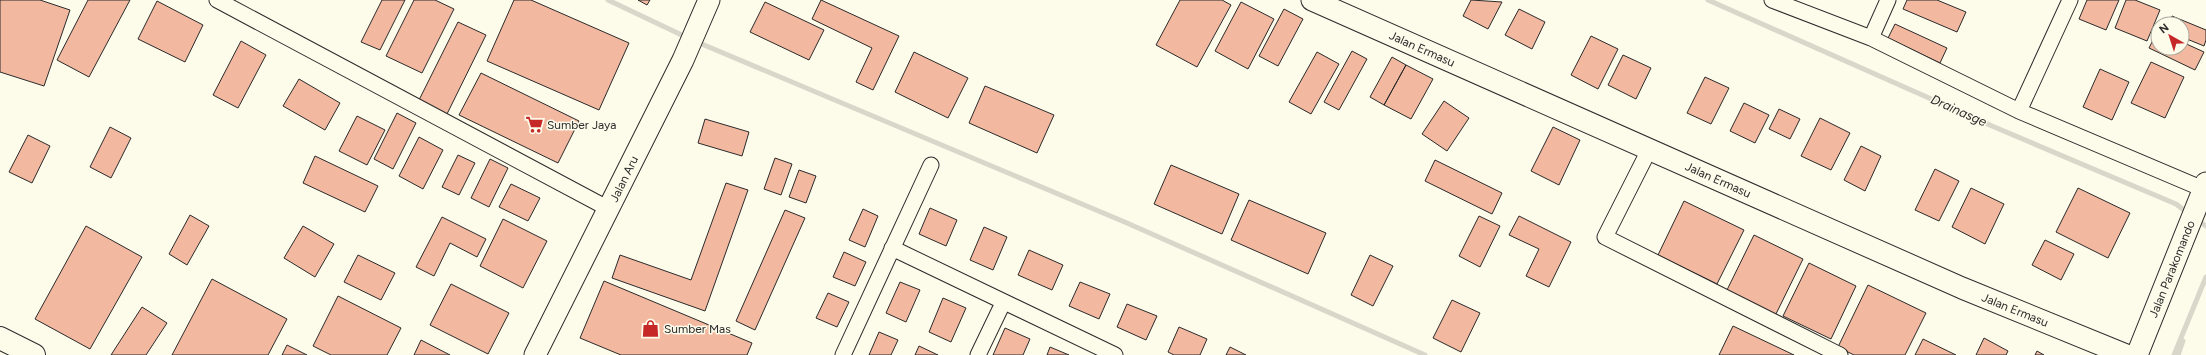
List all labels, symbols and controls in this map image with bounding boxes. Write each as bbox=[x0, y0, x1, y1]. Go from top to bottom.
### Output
north arrow bbox=[2150, 16, 2190, 56]
text: N bbox=[2157, 21, 2171, 36]
street label: Jalan Ermasu bbox=[1387, 28, 1457, 70]
water label: Drainasge bbox=[1928, 91, 1989, 129]
supermarket icon: Sumber Jaya bbox=[524, 115, 544, 135]
place label: Sumber Jaya bbox=[547, 118, 616, 132]
street label: Jalan Aru bbox=[607, 154, 641, 204]
street label: Jalan Ermasu bbox=[1683, 159, 1753, 201]
street label: Jalan Parakomando bbox=[2146, 218, 2198, 320]
street label: Jalan Ermasu bbox=[1980, 290, 2050, 330]
shop icon: Sumber Mas bbox=[641, 319, 661, 339]
place label: Sumber Mas bbox=[664, 322, 731, 336]

